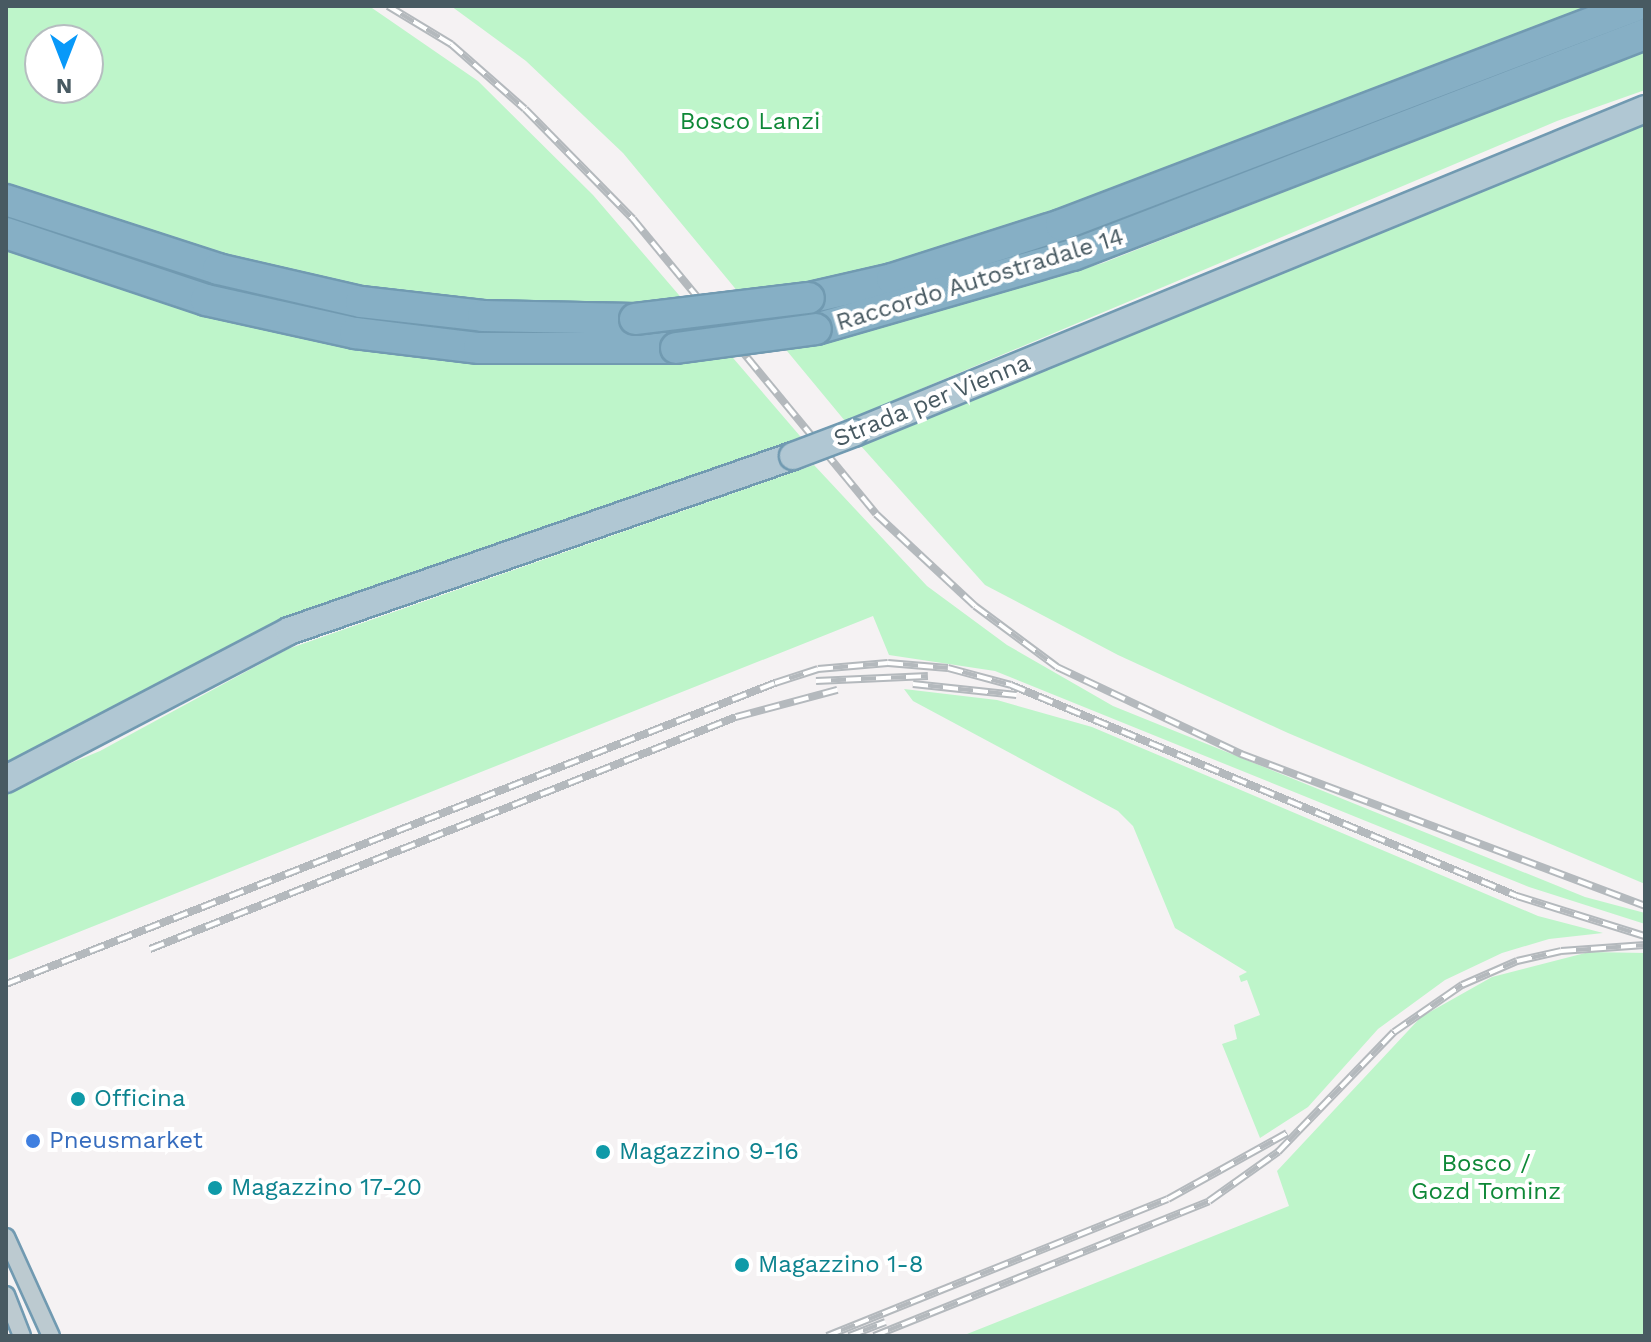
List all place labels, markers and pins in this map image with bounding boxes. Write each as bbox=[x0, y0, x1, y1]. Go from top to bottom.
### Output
place label: Officina bbox=[94, 1085, 185, 1113]
marker: Officina bbox=[69, 1090, 87, 1108]
place label: Pneusmarket bbox=[49, 1127, 203, 1155]
marker: Pneusmarket bbox=[24, 1132, 42, 1150]
place label: Magazzino 9-16 bbox=[619, 1138, 799, 1166]
marker: Magazzino 9-16 bbox=[594, 1143, 612, 1161]
place label: Magazzino 17-20 bbox=[231, 1174, 423, 1202]
marker: Magazzino 17-20 bbox=[206, 1179, 224, 1197]
place label: Magazzino 1-8 bbox=[758, 1251, 924, 1279]
marker: Magazzino 1-8 bbox=[733, 1256, 751, 1274]

